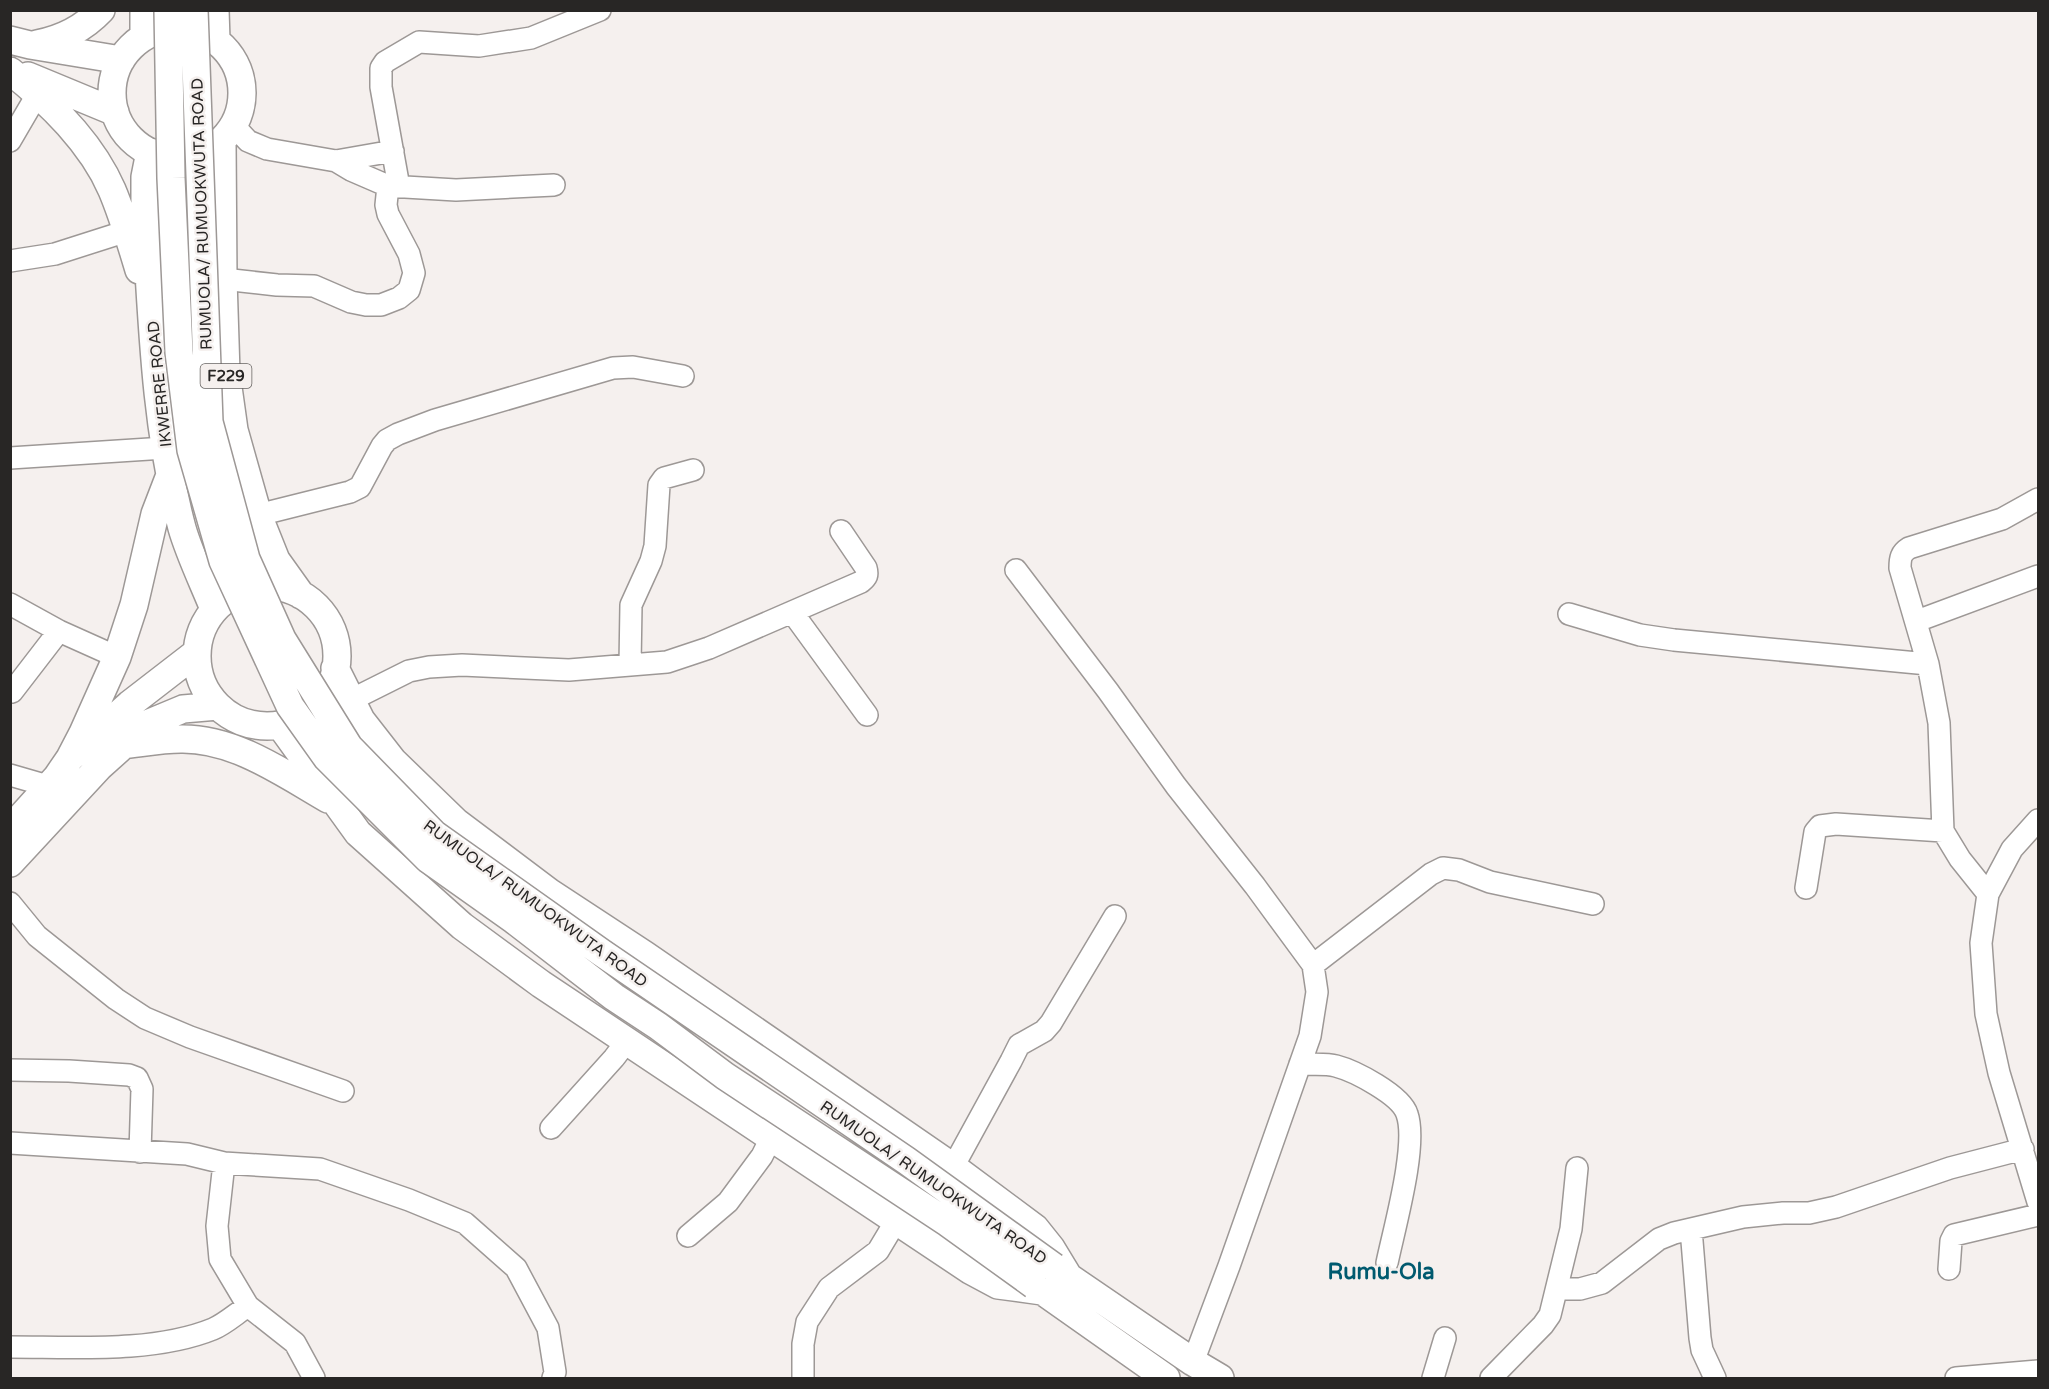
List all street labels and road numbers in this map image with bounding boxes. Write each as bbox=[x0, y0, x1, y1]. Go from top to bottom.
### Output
street label: RUMUOLA/ RUMUOKWUTA ROAD bbox=[187, 78, 217, 350]
street label: IKWERRE ROAD bbox=[143, 320, 177, 448]
road number: F229 bbox=[200, 364, 252, 388]
street label: RUMUOLA/ RUMUOKWUTA ROAD bbox=[419, 816, 651, 992]
street label: RUMUOLA/ RUMUOKWUTA ROAD bbox=[816, 1097, 1051, 1269]

